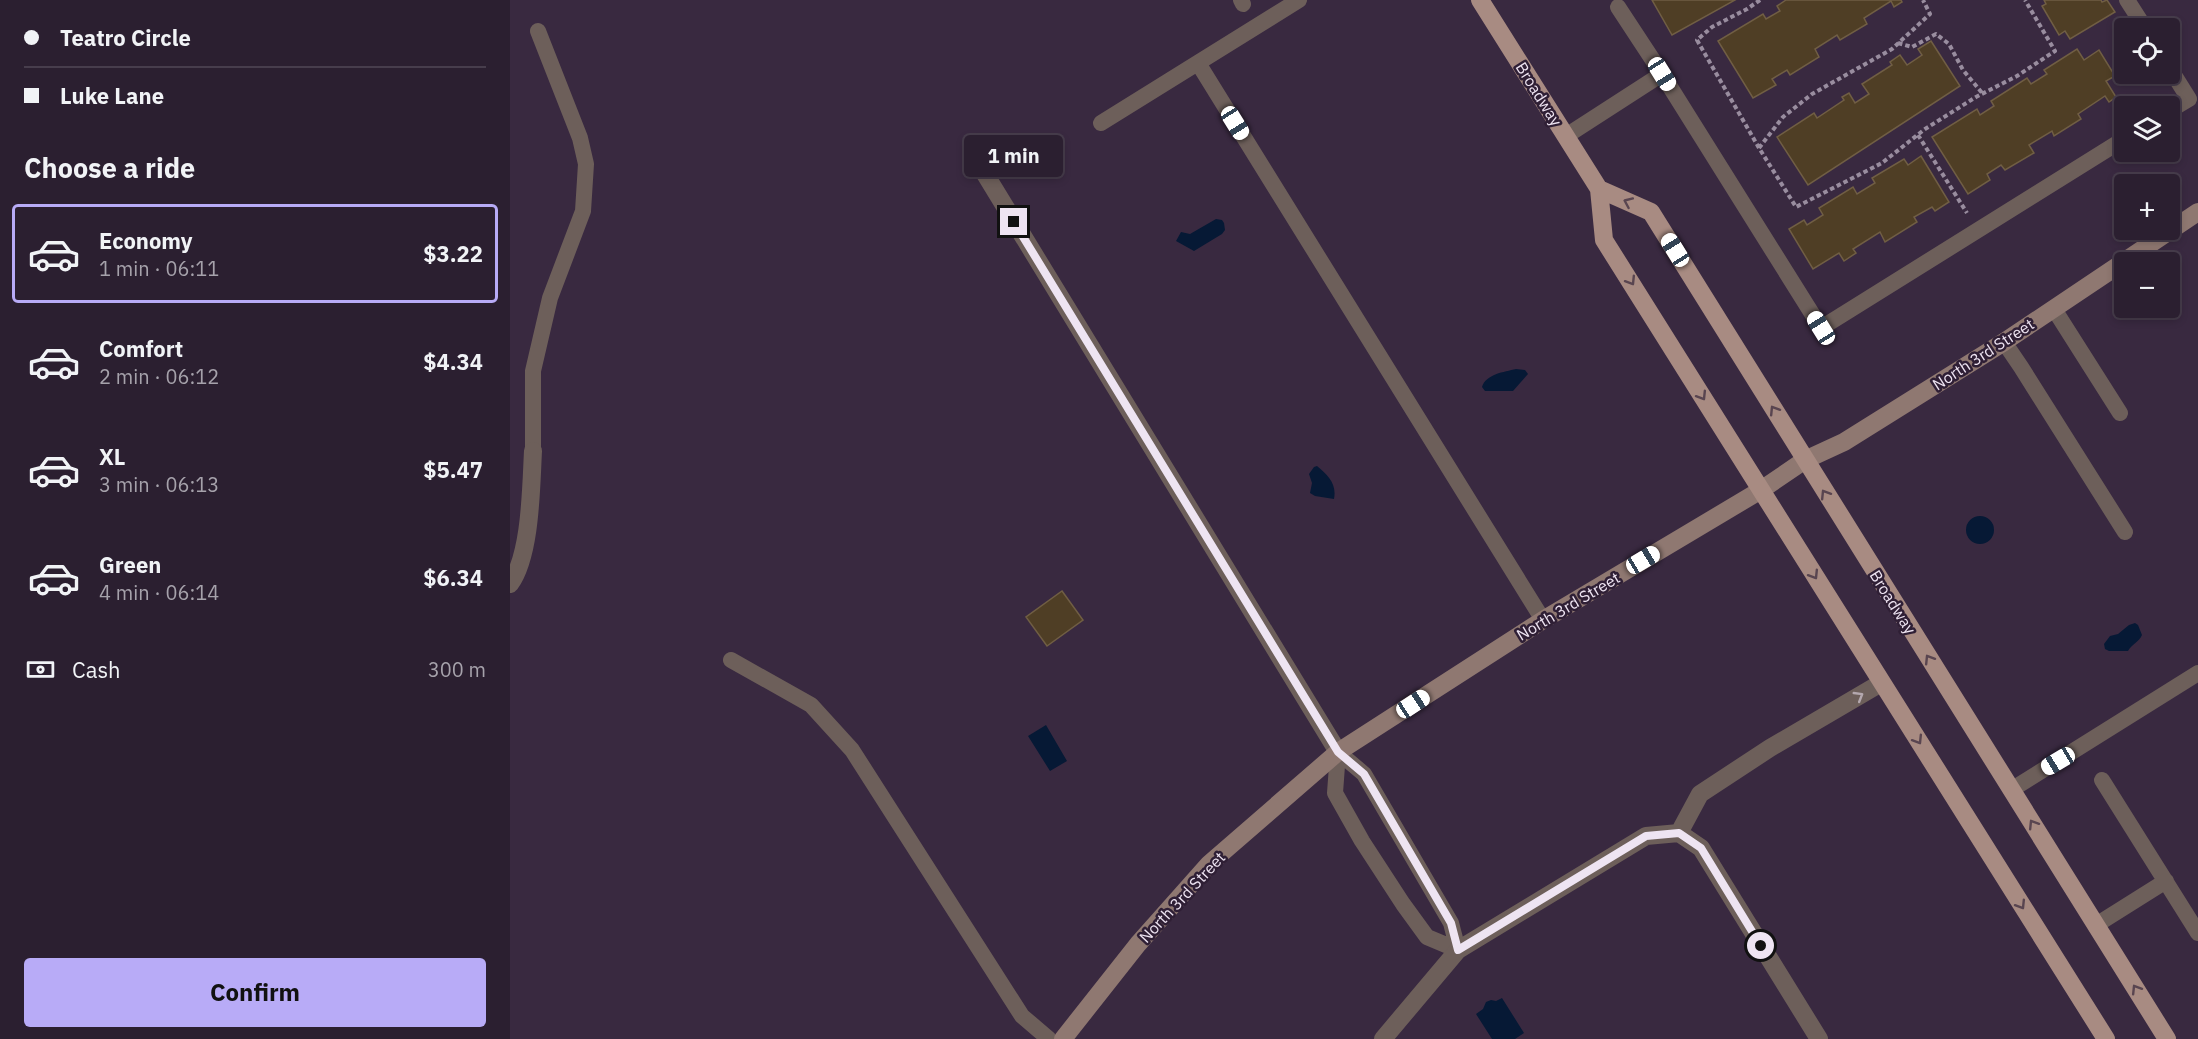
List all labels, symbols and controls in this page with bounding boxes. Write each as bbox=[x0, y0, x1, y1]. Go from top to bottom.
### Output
map controls bbox=[2114, 18, 2180, 318]
button: locate bbox=[2114, 18, 2180, 84]
text: Teatro Circle bbox=[60, 23, 191, 52]
car bbox=[1645, 54, 1679, 94]
street label: Broadway bbox=[1512, 58, 1566, 130]
text: Luke Lane bbox=[60, 81, 164, 110]
button: layers bbox=[2114, 96, 2180, 162]
car bbox=[1218, 103, 1252, 143]
callout: 1 min bbox=[964, 135, 1064, 177]
text: 1 min bbox=[987, 142, 1040, 169]
text: Choose a ride bbox=[24, 150, 195, 185]
button: + bbox=[2114, 174, 2180, 240]
one-way arrow bbox=[1624, 197, 1635, 209]
route end bbox=[1000, 208, 1027, 235]
text: Economy bbox=[99, 226, 193, 255]
icon: car bbox=[27, 227, 81, 281]
car bbox=[1658, 230, 1692, 270]
text: $3.22 bbox=[423, 239, 483, 268]
button: − bbox=[2114, 252, 2180, 318]
text: 1 min · 06:11 bbox=[99, 255, 219, 282]
one-way arrow bbox=[1623, 275, 1635, 285]
car bbox=[1804, 308, 1838, 348]
street label: North 3rd Street bbox=[1928, 314, 2038, 394]
text: Comfort bbox=[99, 334, 183, 363]
icon: car bbox=[27, 335, 81, 389]
text: $4.34 bbox=[423, 347, 483, 376]
text: 2 min · 06:12 bbox=[99, 363, 219, 390]
one-way arrow bbox=[1695, 389, 1706, 400]
one-way arrow bbox=[1769, 406, 1781, 416]
text: XL bbox=[99, 442, 125, 471]
icon: car bbox=[27, 443, 81, 497]
text: $5.47 bbox=[423, 455, 483, 484]
text: 3 min · 06:13 bbox=[99, 471, 219, 498]
one-way arrow bbox=[1821, 490, 1833, 500]
car bbox=[1623, 543, 1663, 577]
text: Green bbox=[99, 550, 161, 579]
icon: car bbox=[27, 551, 81, 605]
text: $6.34 bbox=[423, 563, 483, 592]
street label: Broadway bbox=[1866, 566, 1920, 638]
street label: North 3rd Street bbox=[1513, 567, 1623, 645]
one-way arrow bbox=[1807, 569, 1819, 579]
text: 4 min · 06:14 bbox=[99, 579, 219, 606]
icon: cash bbox=[24, 653, 57, 686]
text: Cash bbox=[72, 655, 121, 684]
one-way arrow bbox=[1925, 655, 1936, 666]
text: 300 m bbox=[428, 656, 486, 683]
car bbox=[1393, 687, 1433, 721]
one-way arrow bbox=[1853, 692, 1863, 703]
one-way arrow bbox=[1910, 734, 1922, 744]
car bbox=[2038, 744, 2078, 778]
one-way arrow bbox=[2028, 820, 2040, 830]
street label: North 3rd Street bbox=[1135, 847, 1229, 947]
one-way arrow bbox=[2014, 899, 2026, 909]
route start bbox=[1747, 932, 1774, 959]
button: Confirm bbox=[24, 958, 486, 1027]
one-way arrow bbox=[2132, 985, 2143, 996]

